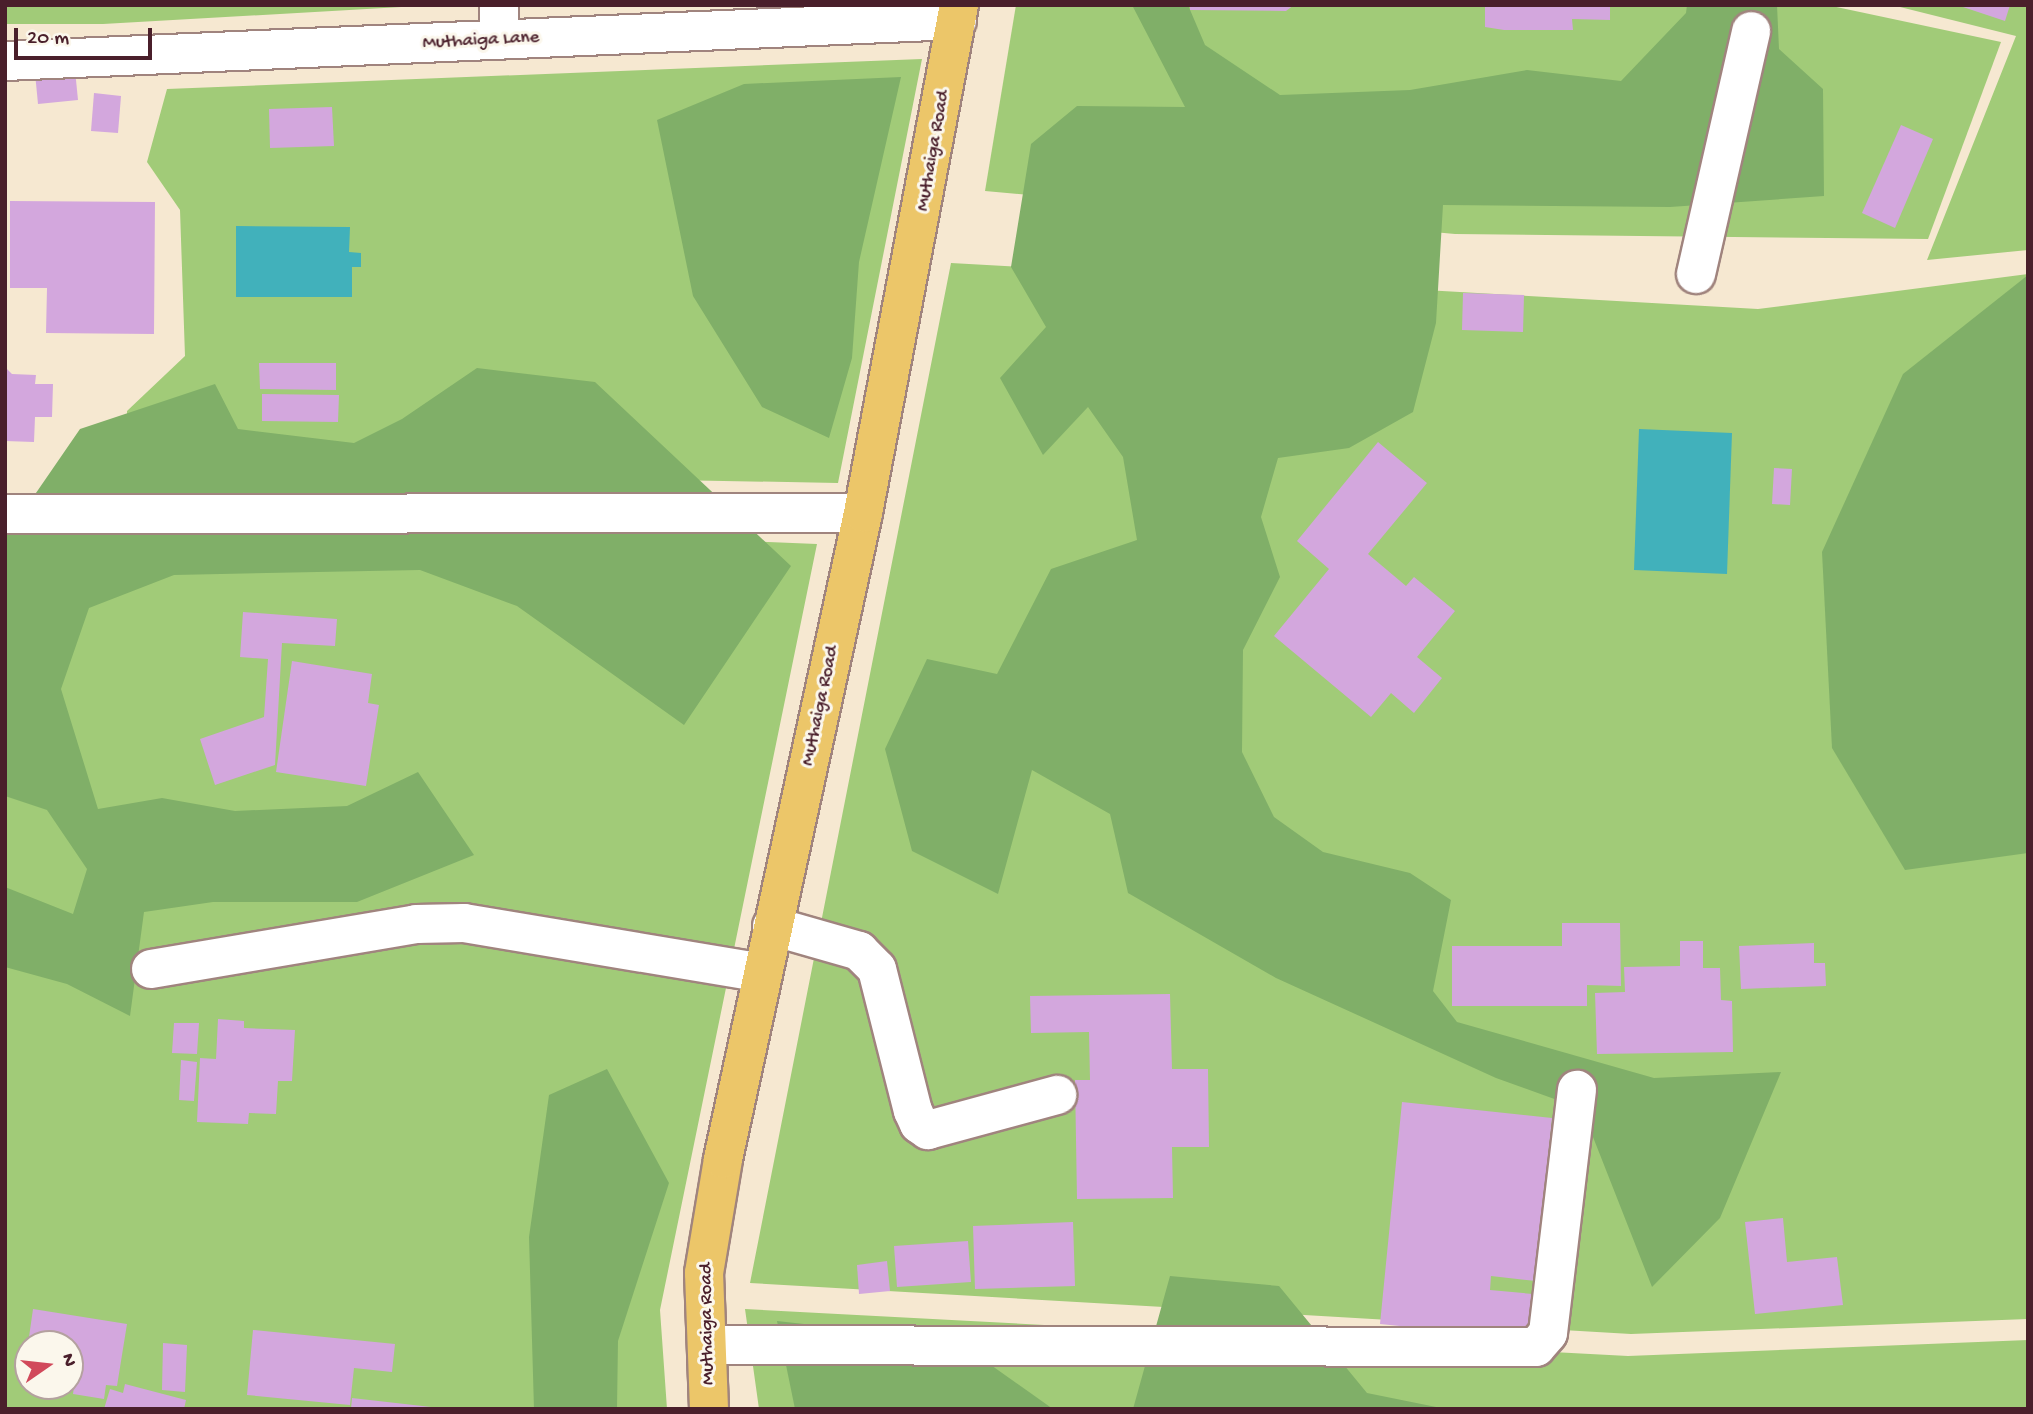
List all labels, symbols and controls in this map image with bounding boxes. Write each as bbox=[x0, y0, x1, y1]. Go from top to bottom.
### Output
scale bar bbox=[18, 14, 156, 58]
text: 20 m bbox=[27, 27, 69, 52]
street label: Muthaiga Lane bbox=[422, 27, 540, 55]
street label: Muthaiga Road bbox=[912, 89, 956, 213]
street label: Muthaiga Road bbox=[797, 644, 845, 768]
street label: Muthaiga Road bbox=[696, 1263, 720, 1385]
north arrow bbox=[14, 1330, 84, 1400]
text: N bbox=[55, 1351, 81, 1369]

